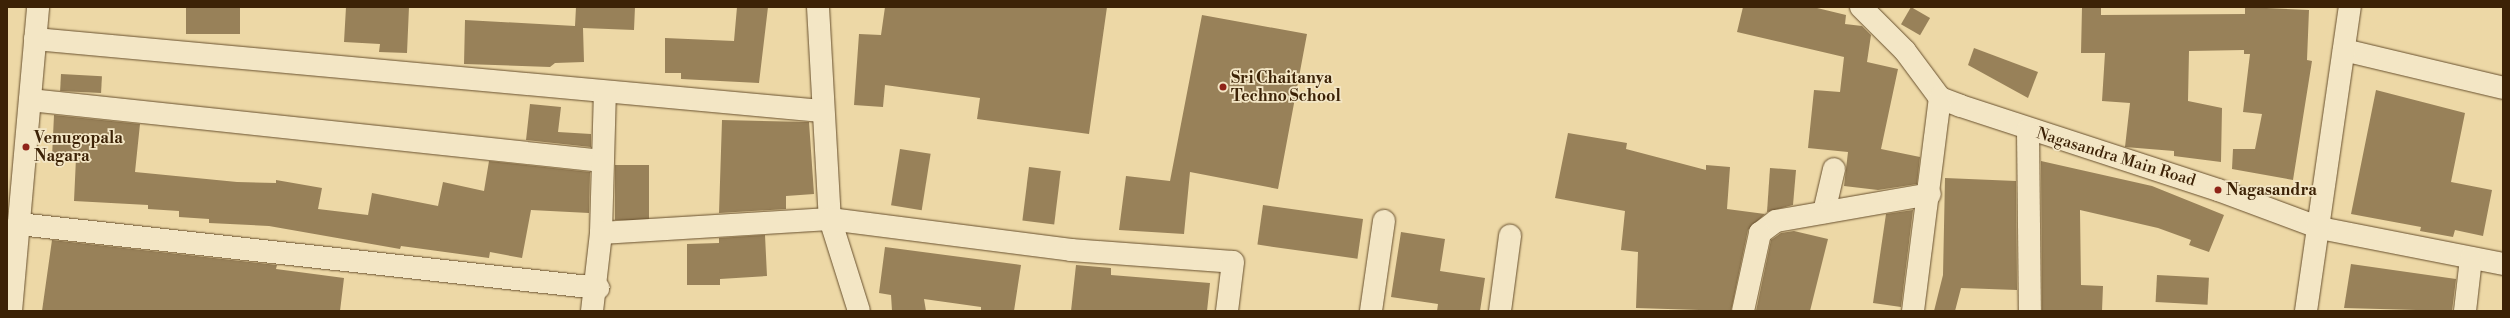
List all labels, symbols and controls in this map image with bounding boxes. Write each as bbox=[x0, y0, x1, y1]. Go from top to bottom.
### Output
place label: Sri Chaitanya Techno School bbox=[1231, 68, 1341, 106]
marker: Sri Chaitanya Techno School bbox=[1218, 82, 1228, 92]
street label: Nagasandra Main Road bbox=[2034, 124, 2198, 190]
place label: Venugopala Nagara bbox=[34, 128, 123, 166]
marker: Venugopala Nagara bbox=[21, 142, 31, 152]
place label: Nagasandra bbox=[2226, 180, 2317, 200]
marker: Nagasandra bbox=[2213, 185, 2223, 195]

